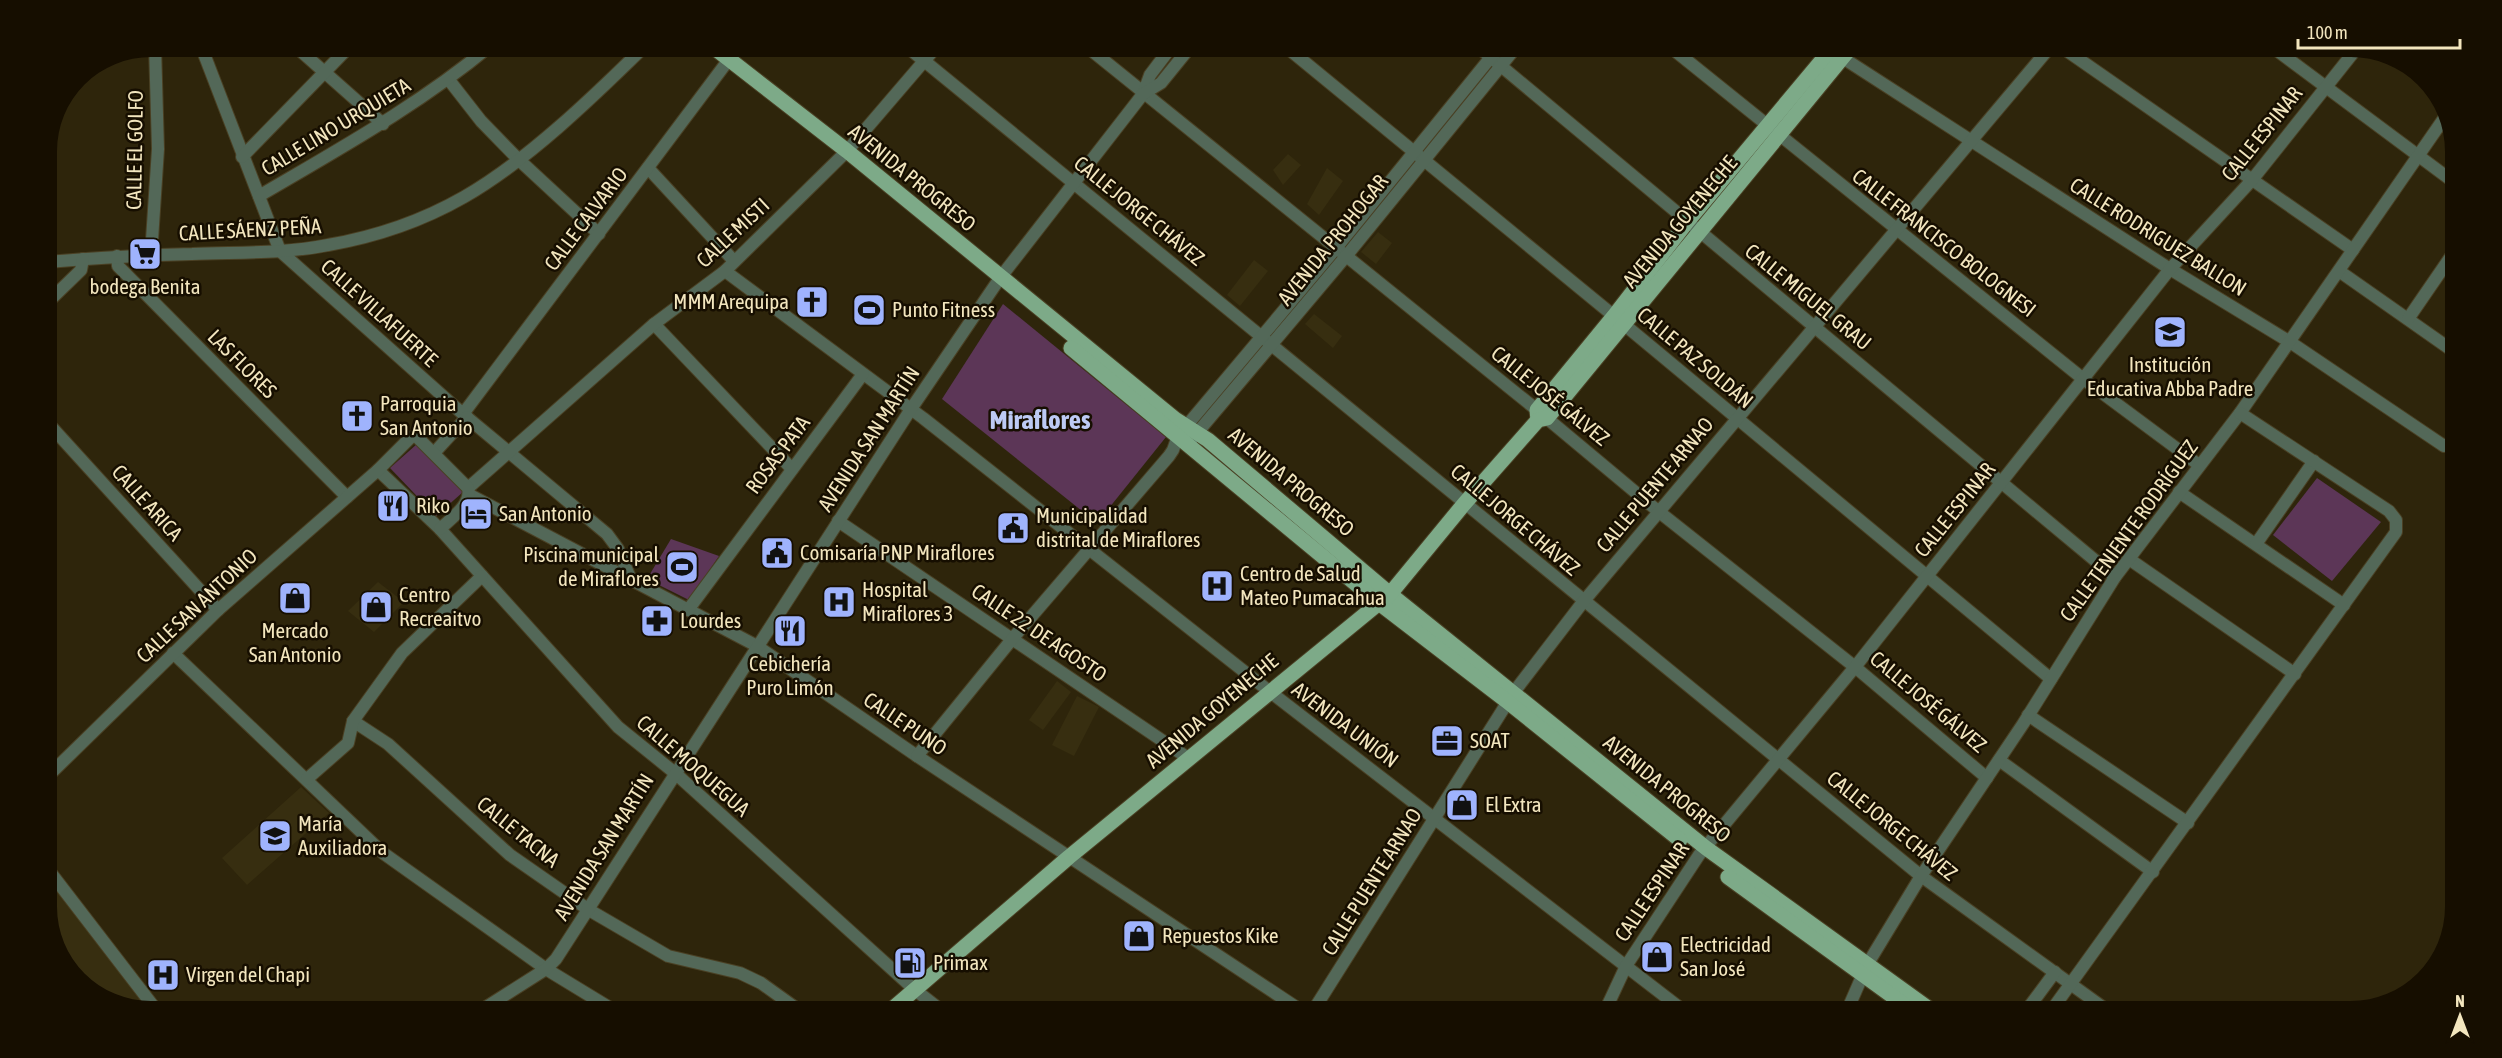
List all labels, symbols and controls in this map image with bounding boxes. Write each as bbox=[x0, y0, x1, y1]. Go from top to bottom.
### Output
scale bar bbox=[2298, 12, 2460, 50]
text: 100 m bbox=[2307, 22, 2348, 43]
street label: CALLE LINO URQUIETA bbox=[257, 72, 415, 180]
street label: CALLE ESPINAR bbox=[2216, 81, 2307, 185]
street label: CALLE EL GOLFO bbox=[121, 90, 147, 210]
street label: AVENIDA PROGRESO bbox=[844, 119, 981, 236]
street label: CALLE JORGE CHÁVEZ bbox=[1070, 150, 1209, 270]
street label: AVENIDA GOYENECHE bbox=[1617, 150, 1741, 292]
street label: CALLE CALVARIO bbox=[539, 162, 632, 275]
street label: CALLE FRANCISCO BOLOGNESI bbox=[1848, 163, 2041, 321]
street label: AVENIDA PROHOGAR bbox=[1272, 169, 1393, 309]
street label: CALLE RODRIGUEZ BALLON bbox=[2066, 172, 2251, 300]
street label: CALLE MISTI bbox=[691, 193, 774, 272]
street label: CALLE SÁENZ PEÑA bbox=[178, 213, 322, 245]
supermarket icon: bodega Benita bbox=[127, 236, 163, 272]
street label: CALLE MIGUEL GRAU bbox=[1741, 238, 1876, 354]
street label: CALLE VILLAFUERTE bbox=[316, 254, 443, 371]
place label: bodega Benita bbox=[90, 274, 200, 298]
church icon: MMM Arequipa bbox=[794, 284, 830, 320]
place label: MMM Arequipa bbox=[673, 289, 789, 313]
sports icon: Punto Fitness bbox=[851, 292, 887, 328]
place label: Punto Fitness bbox=[892, 297, 995, 321]
street label: CALLE PAZ SOLDÁN bbox=[1633, 302, 1758, 413]
school or university icon: Institución Educativa Abba Padre bbox=[2152, 314, 2188, 350]
street label: LAS FLORES bbox=[204, 324, 282, 403]
street label: CALLE JOSÉ GÁLVEZ bbox=[1487, 340, 1614, 450]
place label: Institución Educativa Abba Padre bbox=[2087, 352, 2253, 400]
street label: AVENIDA SAN MARTÍN bbox=[812, 361, 924, 515]
place label: Parroquia San Antonio bbox=[380, 391, 473, 439]
church icon: Parroquia San Antonio bbox=[339, 398, 375, 434]
district label: Miraflores bbox=[989, 404, 1091, 435]
street label: ROSAS PATA bbox=[740, 410, 815, 498]
street label: CALLE PUENTE ARNAO bbox=[1591, 412, 1718, 557]
street label: AVENIDA PROGRESO bbox=[1224, 422, 1359, 541]
street label: CALLE TENIENTE RODRÍGUEZ bbox=[2054, 435, 2202, 626]
street label: CALLE ESPINAR bbox=[1909, 457, 2000, 561]
street label: CALLE ARICA bbox=[107, 459, 188, 546]
street label: CALLE JORGE CHÁVEZ bbox=[1447, 459, 1585, 580]
restaurant icon: Riko bbox=[375, 488, 411, 524]
place label: Riko bbox=[416, 493, 450, 517]
hotel icon: San Antonio bbox=[458, 496, 494, 532]
place label: San Antonio bbox=[499, 501, 592, 525]
place label: Municipalidad distrital de Miraflores bbox=[1036, 503, 1201, 551]
public building icon: Municipalidad distrital de Miraflores bbox=[995, 510, 1031, 546]
public building icon: Comisaría PNP Miraflores bbox=[759, 535, 795, 571]
place label: Comisaría PNP Miraflores bbox=[800, 540, 995, 564]
place label: Piscina municipal de Miraflores bbox=[523, 542, 659, 590]
street label: CALLE SAN ANTONIO bbox=[131, 543, 262, 667]
sports icon: Piscina municipal de Miraflores bbox=[664, 549, 700, 585]
place label: Centro de Salud Mateo Pumacahua bbox=[1240, 561, 1385, 609]
hospital icon: Centro de Salud Mateo Pumacahua bbox=[1199, 568, 1235, 604]
place label: Hospital Miraflores 3 bbox=[862, 577, 953, 625]
street label: CALLE 22 DE AGOSTO bbox=[968, 578, 1112, 686]
shop icon: Mercado San Antonio bbox=[277, 580, 313, 616]
place label: Centro Recreaitvo bbox=[399, 582, 481, 630]
hospital icon: Hospital Miraflores 3 bbox=[821, 584, 857, 620]
shop icon: Centro Recreaitvo bbox=[358, 589, 394, 625]
pharmacy icon: Lourdes bbox=[639, 603, 675, 639]
place label: Lourdes bbox=[680, 608, 741, 632]
restaurant icon: Cebichería Puro Limón bbox=[772, 613, 808, 649]
place label: Mercado San Antonio bbox=[249, 618, 341, 666]
street label: CALLE JOSÉ GÁLVEZ bbox=[1866, 646, 1992, 757]
street label: AVENIDA GOYENECHE bbox=[1141, 648, 1282, 772]
place label: Cebichería Puro Limón bbox=[746, 651, 834, 699]
street label: AVENIDA UNIÓN bbox=[1288, 677, 1403, 772]
street label: CALLE PUNO bbox=[859, 687, 952, 760]
street label: CALLE MOQUEGUA bbox=[632, 710, 755, 821]
office icon: SOAT bbox=[1429, 723, 1465, 759]
place label: SOAT bbox=[1470, 728, 1510, 752]
street label: AVENIDA PROGRESO bbox=[1599, 730, 1736, 847]
street label: CALLE JORGE CHÁVEZ bbox=[1823, 765, 1962, 885]
street label: AVENIDA SAN MARTÍN bbox=[548, 769, 658, 924]
shop icon: El Extra bbox=[1444, 787, 1480, 823]
street label: CALLE TACNA bbox=[473, 791, 565, 872]
place label: El Extra bbox=[1485, 792, 1541, 816]
street label: CALLE PUENTE ARNAO bbox=[1316, 804, 1426, 959]
place label: María Auxiliadora bbox=[298, 811, 387, 859]
school or university icon: María Auxiliadora bbox=[257, 818, 293, 854]
street label: CALLE ESPINAR bbox=[1609, 837, 1693, 946]
shop icon: Repuestos Kike bbox=[1121, 918, 1157, 954]
place label: Repuestos Kike bbox=[1162, 923, 1279, 947]
place label: Electricidad San José bbox=[1680, 932, 1771, 980]
shop icon: Electricidad San José bbox=[1639, 939, 1675, 975]
fuel station icon: Primax bbox=[892, 945, 928, 981]
place label: Primax bbox=[933, 950, 988, 974]
hospital icon: Virgen del Chapi bbox=[145, 957, 181, 993]
place label: Virgen del Chapi bbox=[186, 962, 310, 986]
north arrow bbox=[2430, 986, 2490, 1046]
text: N bbox=[2455, 992, 2465, 1010]

